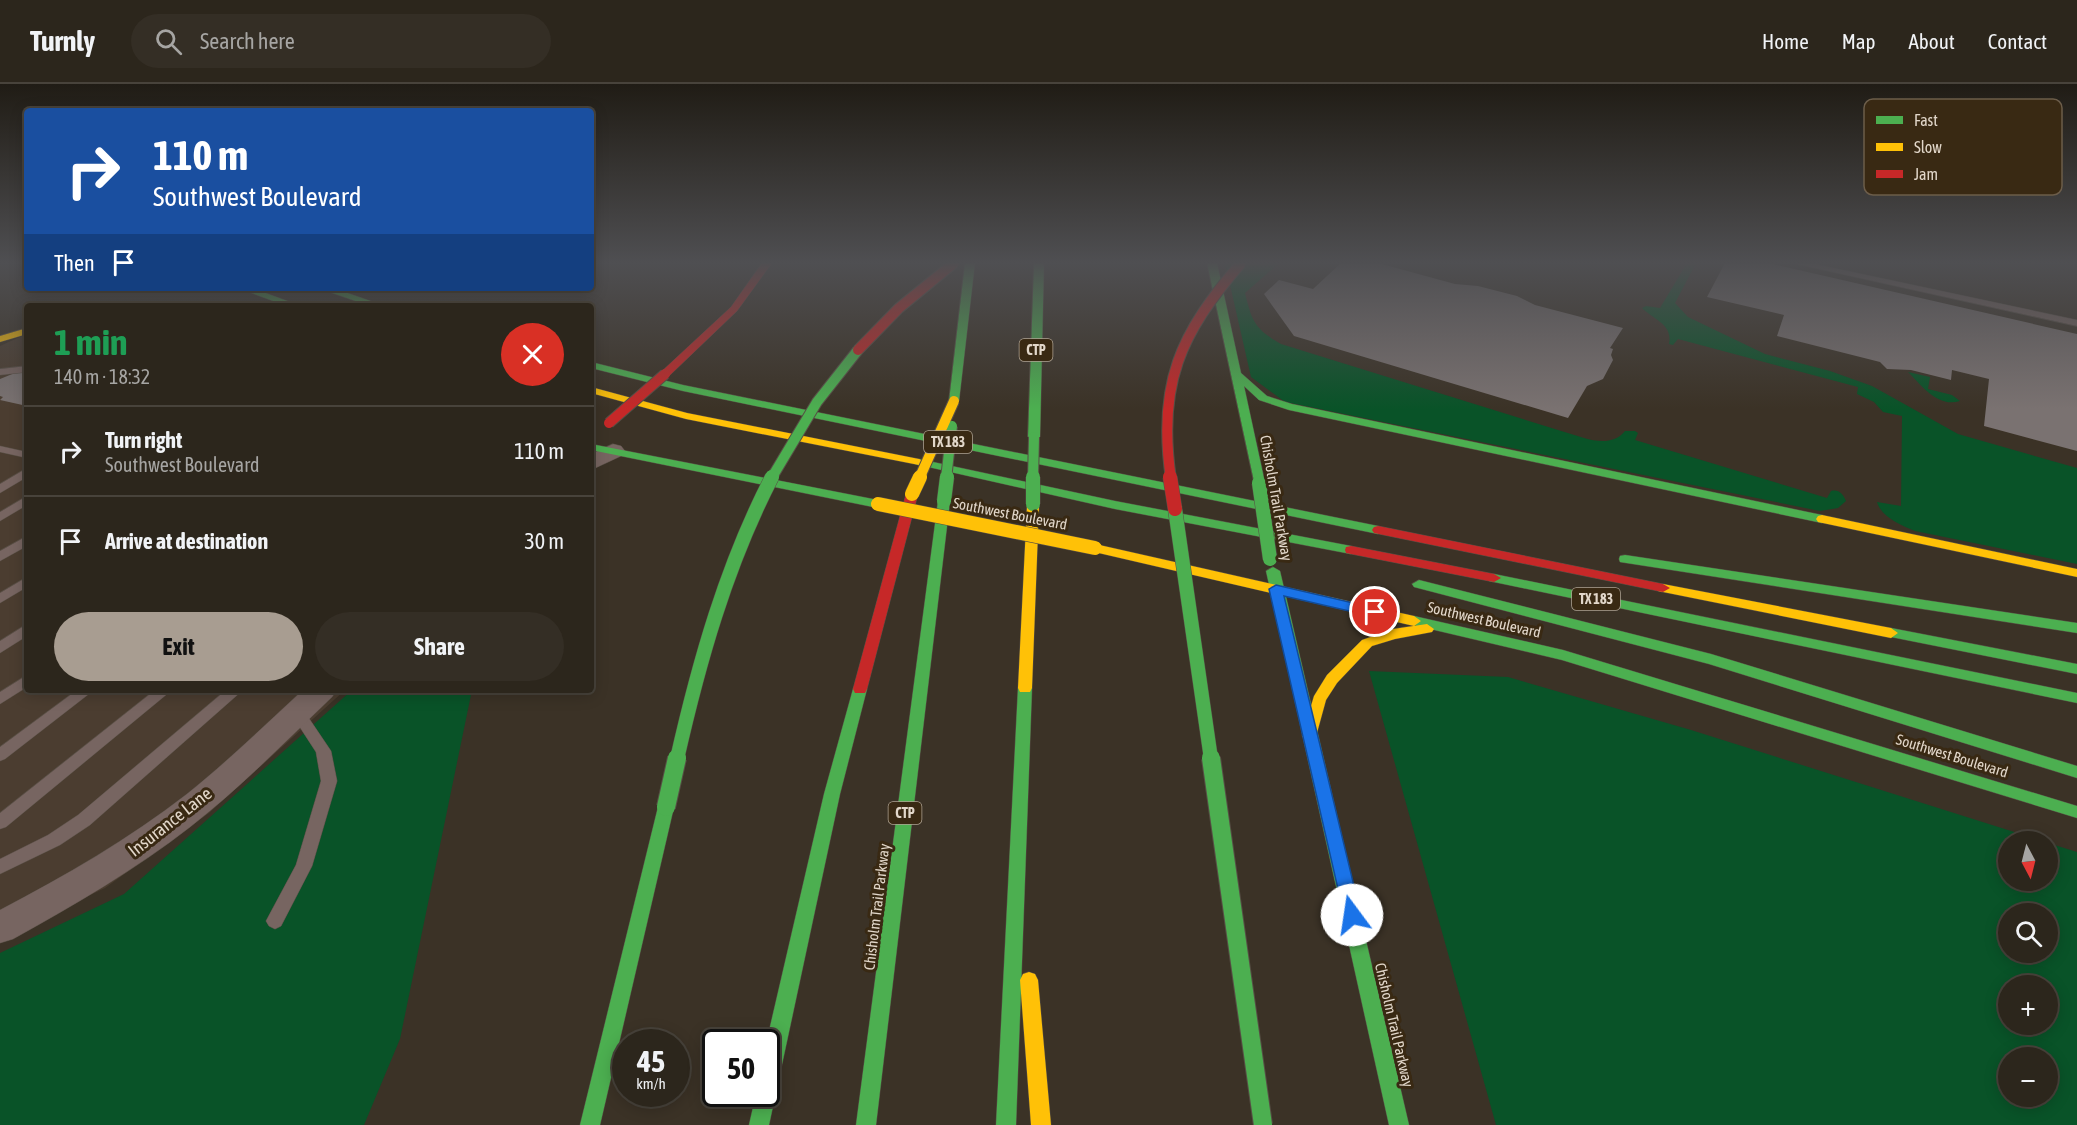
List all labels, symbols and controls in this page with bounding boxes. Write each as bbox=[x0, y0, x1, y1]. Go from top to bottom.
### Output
search box bbox=[131, 14, 551, 68]
text: Turnly bbox=[30, 25, 95, 57]
icon: search bbox=[152, 25, 185, 58]
text: Search here bbox=[200, 28, 295, 54]
text: Home bbox=[1762, 29, 1809, 53]
text: Map bbox=[1842, 29, 1876, 53]
text: About bbox=[1909, 29, 1955, 53]
text: Contact bbox=[1988, 29, 2047, 53]
legend bbox=[1864, 99, 2062, 195]
text: Fast bbox=[1914, 111, 1938, 129]
text: 110 m bbox=[153, 131, 248, 179]
icon: right bbox=[54, 132, 132, 210]
text: Slow bbox=[1914, 138, 1942, 156]
text: Jam bbox=[1914, 165, 1938, 183]
text: Southwest Boulevard bbox=[153, 181, 362, 212]
icon: arrive bbox=[107, 246, 140, 279]
text: Then bbox=[54, 250, 95, 276]
text: 1 min bbox=[54, 321, 128, 363]
button: close bbox=[501, 323, 564, 386]
road number: CTP bbox=[1020, 339, 1052, 361]
text: 140 m · 18:32 bbox=[54, 365, 150, 388]
text: Turn right bbox=[105, 427, 182, 453]
road number: TX 183 bbox=[924, 431, 972, 453]
street label: Chisholm Trail Parkway bbox=[1257, 434, 1296, 562]
icon: right bbox=[54, 435, 87, 468]
text: 110 m bbox=[514, 438, 564, 464]
text: Southwest Boulevard bbox=[105, 453, 260, 476]
street label: Southwest Boulevard bbox=[952, 494, 1069, 533]
icon: arrive bbox=[54, 525, 87, 558]
text: Arrive at destination bbox=[105, 528, 268, 554]
text: 30 m bbox=[524, 528, 564, 554]
pin bbox=[1349, 586, 1400, 637]
road number: TX 183 bbox=[1572, 588, 1620, 610]
icon: arrive bbox=[1358, 595, 1391, 628]
street label: Southwest Boulevard bbox=[1426, 598, 1542, 641]
button: Exit bbox=[54, 612, 303, 681]
button: Share bbox=[315, 612, 564, 681]
street label: Southwest Boulevard bbox=[1894, 730, 2010, 781]
street label: Insurance Lane bbox=[124, 783, 216, 861]
road number: CTP bbox=[888, 802, 922, 824]
north arrow bbox=[1998, 831, 2058, 891]
map controls bbox=[1998, 831, 2058, 1107]
street label: Chisholm Trail Parkway bbox=[860, 843, 893, 971]
position arrow bbox=[1320, 883, 1384, 947]
button: search bbox=[1998, 903, 2058, 963]
street label: Chisholm Trail Parkway bbox=[1372, 961, 1417, 1089]
button: + bbox=[1998, 975, 2058, 1035]
speed limit sign: 50 bbox=[702, 1029, 780, 1107]
text: 45 bbox=[637, 1044, 665, 1078]
button: − bbox=[1998, 1047, 2058, 1107]
text: km/h bbox=[636, 1075, 666, 1092]

